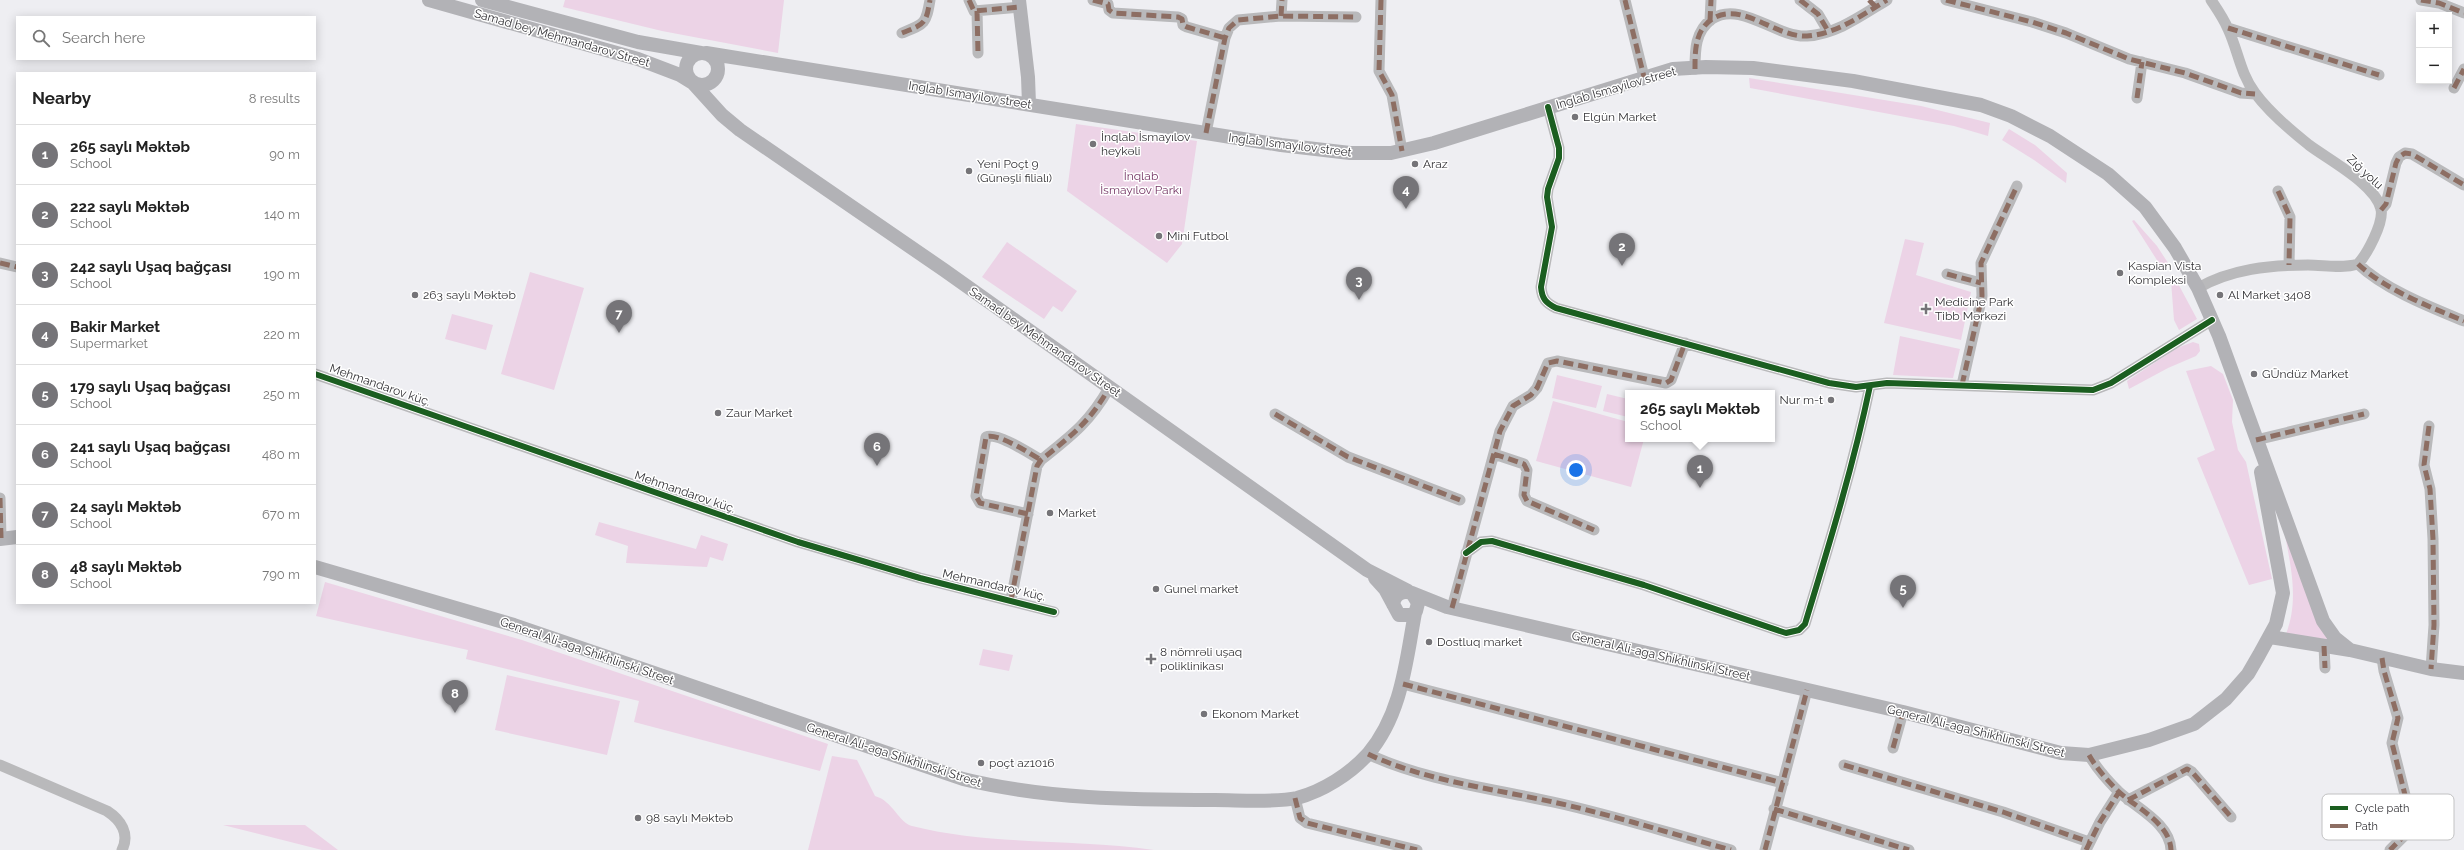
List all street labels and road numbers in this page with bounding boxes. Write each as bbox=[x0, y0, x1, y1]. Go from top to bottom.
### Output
street label: Samad bey Mehmandarov Street bbox=[473, 6, 651, 70]
street label: Inglab Ismayilov street bbox=[1554, 64, 1678, 112]
street label: Inglab Ismayilov street bbox=[908, 78, 1032, 112]
street label: Inglab Ismayilov street bbox=[1228, 130, 1352, 160]
street label: Zığ yolu bbox=[2344, 152, 2386, 192]
street label: Samad bey Mehmandarov Street bbox=[967, 284, 1123, 400]
street label: Mehmandarov küç. bbox=[328, 361, 432, 409]
street label: Mehmandarov küç. bbox=[633, 468, 737, 516]
street label: Mehmandarov küç. bbox=[941, 566, 1047, 604]
street label: General Ali-aga Shikhlinski Street bbox=[498, 615, 676, 687]
street label: General Ali-aga Shikhlinski Street bbox=[1570, 629, 1752, 683]
street label: General Ali-aga Shikhlinski Street bbox=[1886, 702, 2066, 760]
street label: General Ali-aga Shikhlinski Street bbox=[805, 720, 983, 790]

